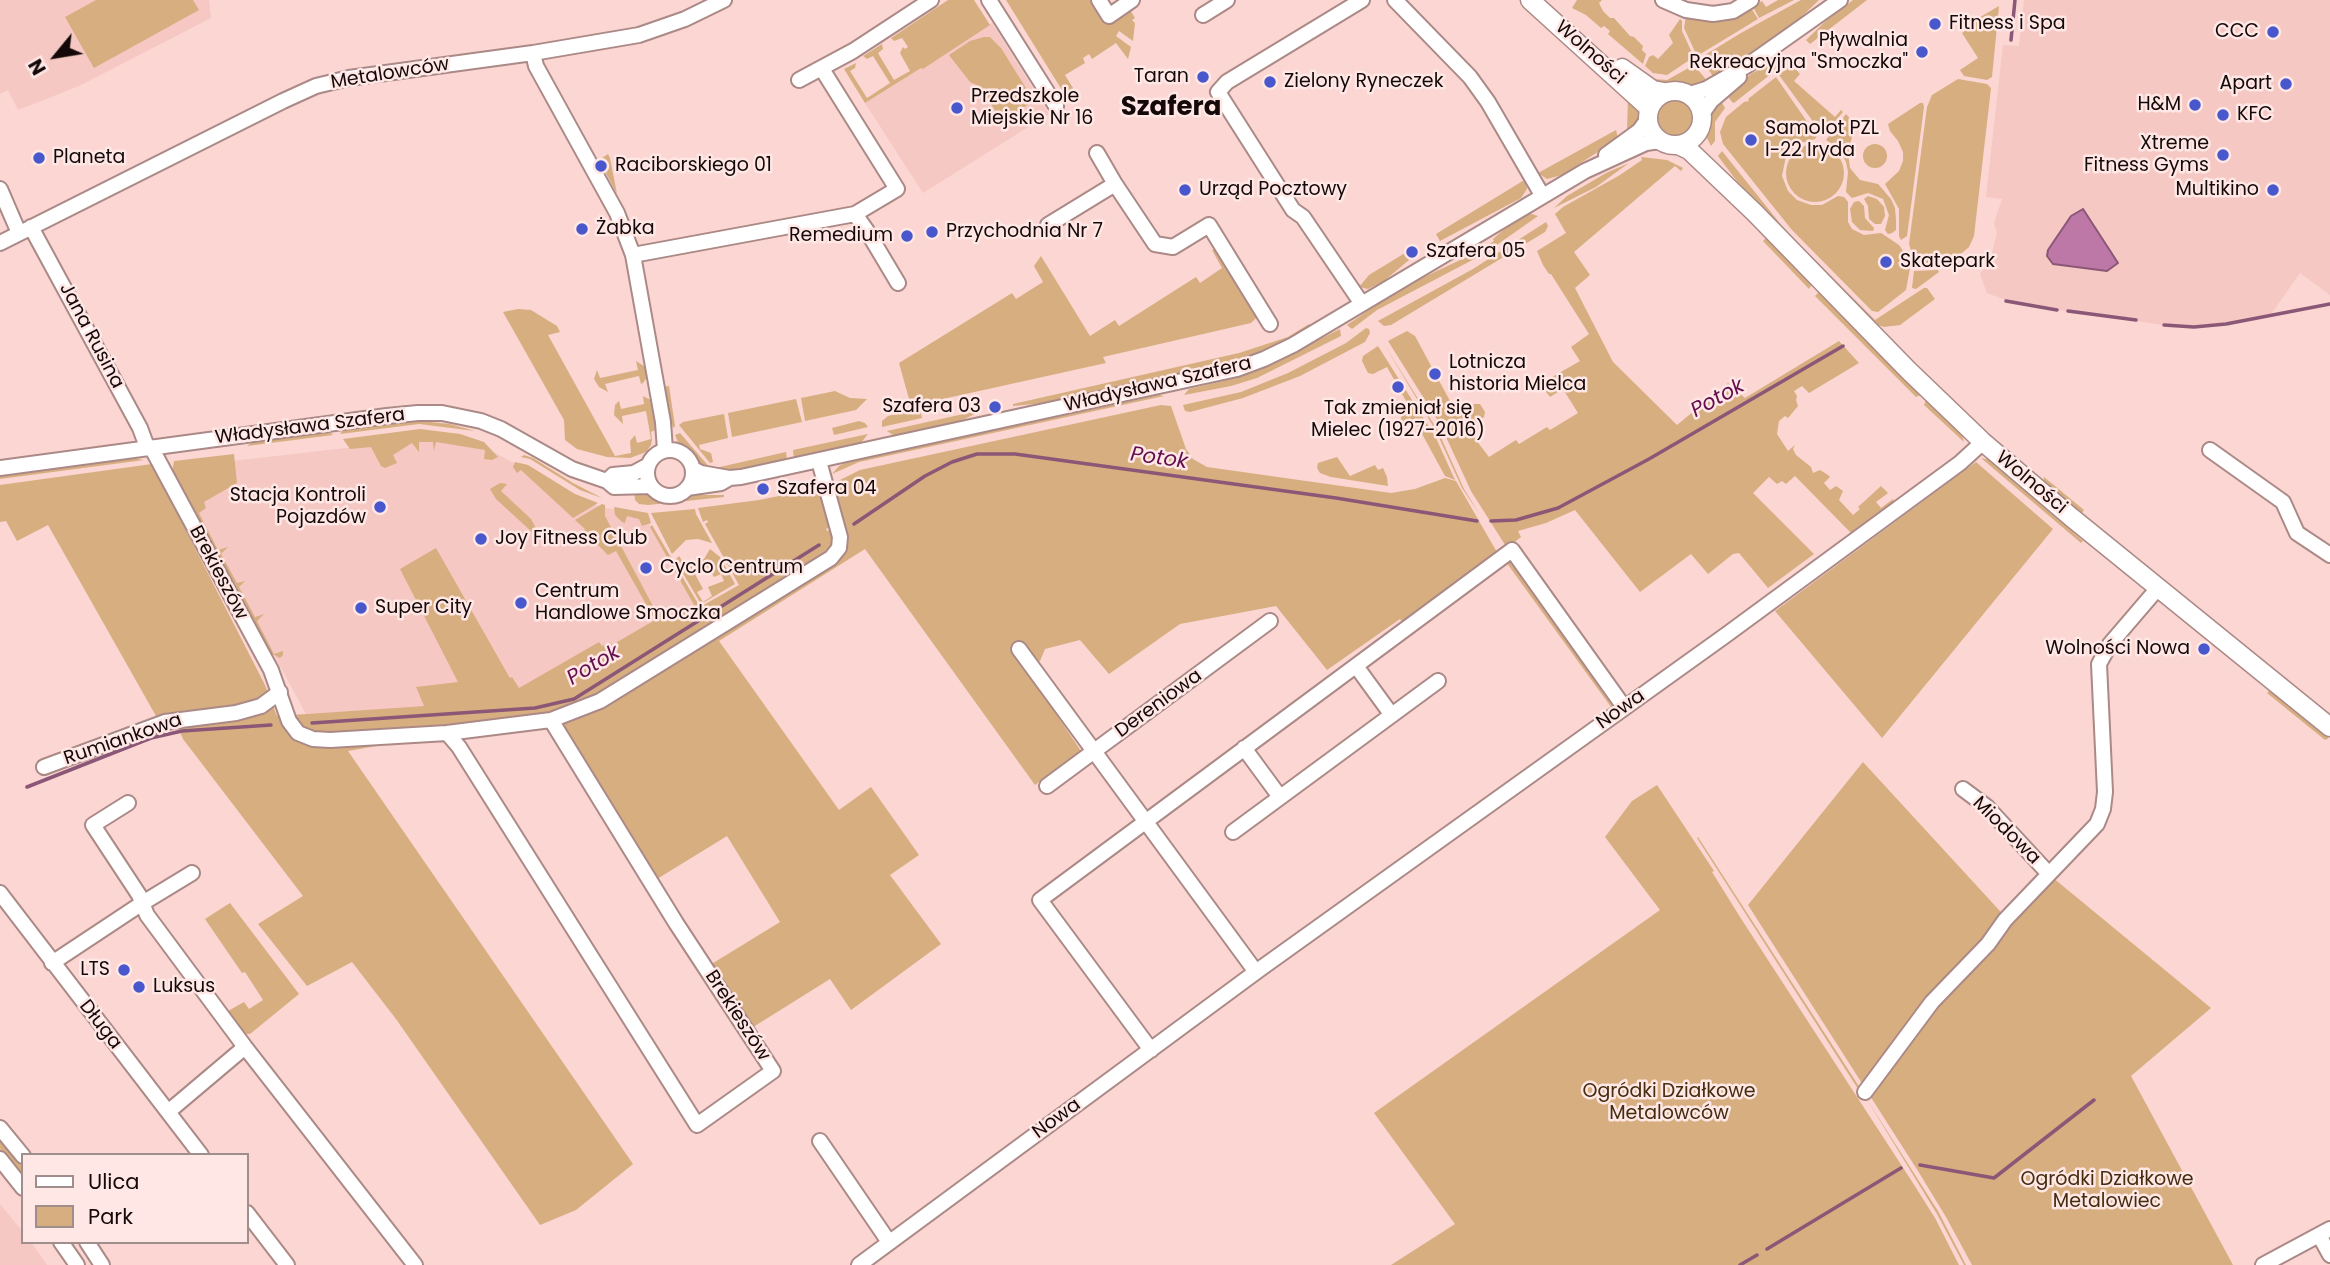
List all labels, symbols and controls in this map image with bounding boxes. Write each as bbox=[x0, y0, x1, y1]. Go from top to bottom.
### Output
place label: Fitness i Spa bbox=[1949, 13, 2066, 35]
street label: Wolności bbox=[1550, 16, 1630, 90]
marker: Fitness i Spa bbox=[1927, 16, 1943, 32]
north arrow bbox=[21, 21, 91, 91]
place label: CCC bbox=[2215, 21, 2259, 43]
marker: CCC bbox=[2265, 24, 2281, 40]
place label: Pływalnia Rekreacyjna "Smoczka" bbox=[1689, 30, 1908, 74]
marker: Pływalnia Rekreacyjna "Smoczka" bbox=[1914, 44, 1930, 60]
street label: Metalowców bbox=[329, 53, 451, 95]
text: N bbox=[22, 54, 53, 80]
place label: Taran bbox=[1134, 66, 1189, 88]
marker: Taran bbox=[1195, 69, 1211, 85]
place label: Zielony Ryneczek bbox=[1284, 71, 1443, 93]
place label: Apart bbox=[2220, 73, 2272, 95]
marker: Zielony Ryneczek bbox=[1262, 74, 1278, 90]
marker: Apart bbox=[2278, 76, 2294, 92]
place label: Przedszkole Miejskie Nr 16 bbox=[971, 86, 1093, 130]
district label: Szafera bbox=[1121, 92, 1221, 124]
place label: H&M bbox=[2137, 94, 2181, 116]
marker: H&M bbox=[2187, 97, 2203, 113]
marker: Przedszkole Miejskie Nr 16 bbox=[949, 100, 965, 116]
place label: KFC bbox=[2237, 104, 2273, 126]
marker: KFC bbox=[2215, 107, 2231, 123]
place label: Samolot PZL I-22 Iryda bbox=[1765, 118, 1879, 162]
marker: Samolot PZL I-22 Iryda bbox=[1743, 132, 1759, 148]
place label: Xtreme Fitness Gyms bbox=[2084, 133, 2209, 177]
place label: Planeta bbox=[53, 147, 125, 169]
marker: Xtreme Fitness Gyms bbox=[2215, 147, 2231, 163]
marker: Planeta bbox=[31, 150, 47, 166]
place label: Raciborskiego 01 bbox=[615, 155, 772, 177]
marker: Raciborskiego 01 bbox=[593, 158, 609, 174]
place label: Urząd Pocztowy bbox=[1199, 179, 1347, 201]
place label: Multikino bbox=[2175, 179, 2259, 201]
marker: Urząd Pocztowy bbox=[1177, 182, 1193, 198]
marker: Multikino bbox=[2265, 182, 2281, 198]
place label: Żabka bbox=[596, 218, 655, 240]
marker: Żabka bbox=[574, 221, 590, 237]
place label: Przychodnia Nr 7 bbox=[946, 221, 1103, 243]
marker: Przychodnia Nr 7 bbox=[924, 224, 940, 240]
place label: Remedium bbox=[789, 225, 893, 247]
marker: Remedium bbox=[899, 228, 915, 244]
place label: Szafera 05 bbox=[1426, 241, 1526, 263]
marker: Szafera 05 bbox=[1404, 244, 1420, 260]
place label: Skatepark bbox=[1900, 251, 1995, 273]
marker: Skatepark bbox=[1878, 254, 1894, 270]
street label: Jana Rusina bbox=[54, 279, 128, 393]
street label: Władysława Szafera bbox=[1062, 352, 1254, 418]
place label: Lotnicza historia Mielca bbox=[1449, 352, 1586, 396]
marker: Lotnicza historia Mielca bbox=[1427, 366, 1443, 382]
water label: Potok bbox=[1687, 374, 1749, 424]
marker: Tak zmieniał się Mielec (1927-2016) bbox=[1390, 379, 1406, 395]
place label: Szafera 03 bbox=[882, 396, 981, 418]
place label: Tak zmieniał się Mielec (1927-2016) bbox=[1311, 398, 1485, 442]
marker: Szafera 03 bbox=[987, 399, 1003, 415]
street label: Władysława Szafera bbox=[214, 404, 406, 450]
water label: Potok bbox=[1129, 443, 1189, 475]
street label: Wolności bbox=[1991, 447, 2071, 519]
place label: Szafera 04 bbox=[777, 478, 877, 500]
marker: Szafera 04 bbox=[755, 481, 771, 497]
place label: Stacja Kontroli Pojazdów bbox=[230, 485, 366, 529]
marker: Stacja Kontroli Pojazdów bbox=[372, 499, 388, 515]
street label: Brekieszów bbox=[184, 522, 252, 624]
place label: Joy Fitness Club bbox=[495, 528, 647, 550]
marker: Joy Fitness Club bbox=[473, 531, 489, 547]
place label: Cyclo Centrum bbox=[660, 557, 803, 579]
marker: Cyclo Centrum bbox=[638, 560, 654, 576]
place label: Centrum Handlowe Smoczka bbox=[535, 581, 721, 625]
marker: Centrum Handlowe Smoczka bbox=[513, 595, 529, 611]
place label: Super City bbox=[375, 597, 472, 619]
marker: Super City bbox=[353, 600, 369, 616]
place label: Wolności Nowa bbox=[2045, 638, 2190, 660]
water label: Potok bbox=[563, 640, 625, 692]
marker: Wolności Nowa bbox=[2196, 641, 2212, 657]
street label: Dereniowa bbox=[1111, 665, 1207, 743]
street label: Nowa bbox=[1592, 685, 1650, 735]
street label: Rumiankowa bbox=[61, 709, 185, 771]
street label: Miodowa bbox=[1967, 792, 2045, 870]
place label: LTS bbox=[80, 959, 110, 981]
marker: LTS bbox=[116, 962, 132, 978]
street label: Brekieszów bbox=[699, 967, 775, 1065]
place label: Luksus bbox=[153, 976, 215, 998]
marker: Luksus bbox=[131, 979, 147, 995]
street label: Długa bbox=[74, 996, 126, 1054]
park label: Ogródki Działkowe Metalowców bbox=[1582, 1081, 1756, 1125]
street label: Nowa bbox=[1028, 1094, 1086, 1144]
legend bbox=[21, 1153, 248, 1244]
text: Ulica bbox=[88, 1167, 139, 1196]
park label: Ogródki Działkowe Metalowiec bbox=[2020, 1169, 2194, 1213]
text: Park bbox=[88, 1202, 133, 1231]

